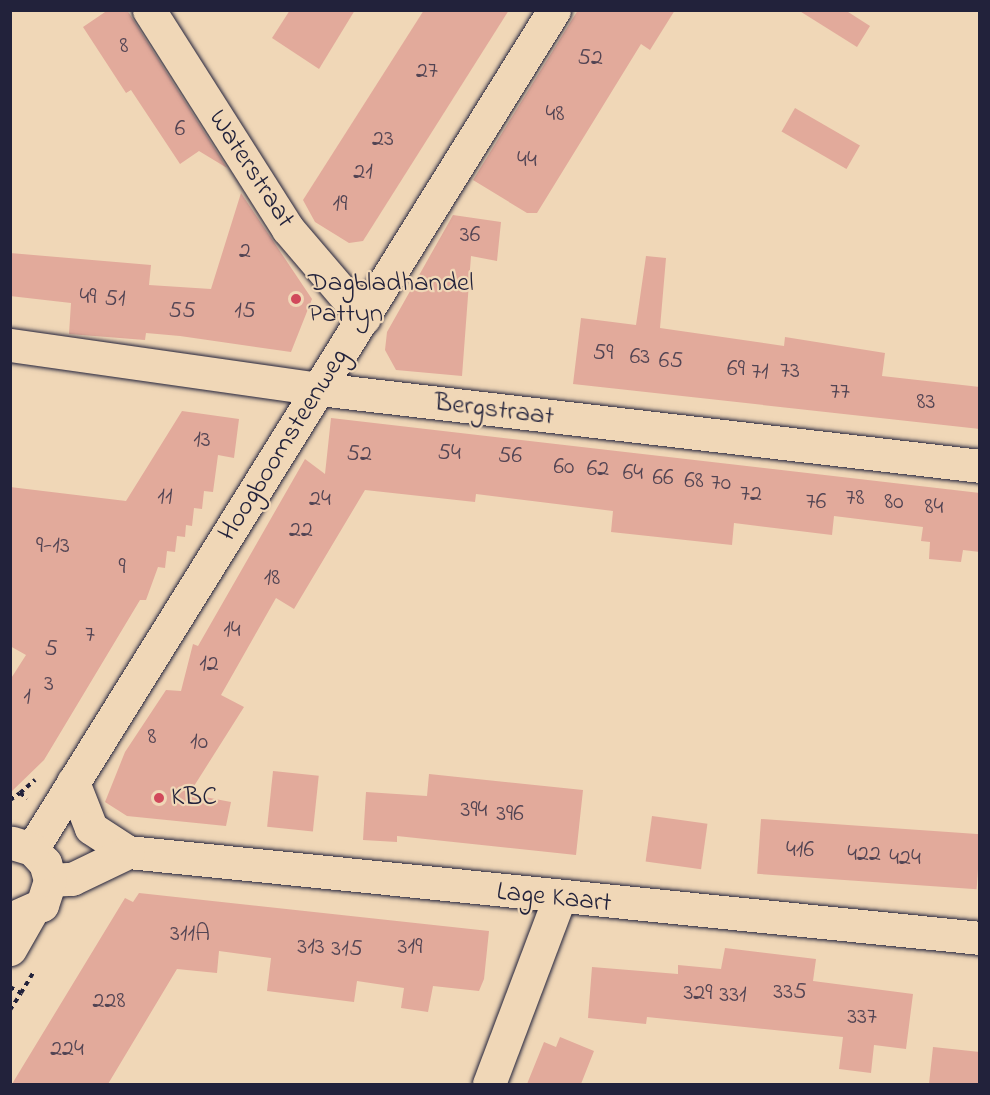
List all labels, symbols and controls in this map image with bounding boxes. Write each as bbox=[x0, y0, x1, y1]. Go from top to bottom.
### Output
house number: 8 bbox=[120, 33, 128, 61]
house number: 52 bbox=[577, 45, 603, 73]
house number: 27 bbox=[416, 58, 438, 86]
house number: 48 bbox=[546, 101, 564, 129]
street label: Waterstraat bbox=[201, 104, 301, 234]
house number: 6 bbox=[175, 116, 185, 144]
house number: 23 bbox=[372, 126, 394, 154]
house number: 44 bbox=[517, 147, 537, 175]
house number: 21 bbox=[353, 159, 373, 187]
house number: 19 bbox=[333, 191, 347, 219]
house number: 36 bbox=[460, 222, 480, 250]
house number: 2 bbox=[239, 238, 251, 266]
place label: Dagbladhandel Pattyn bbox=[308, 267, 474, 330]
house number: 49 bbox=[79, 284, 97, 312]
house number: 51 bbox=[104, 286, 126, 314]
marker: Dagbladhandel Pattyn bbox=[289, 292, 303, 306]
house number: 55 bbox=[168, 298, 196, 326]
house number: 15 bbox=[234, 298, 256, 326]
house number: 59 bbox=[593, 340, 613, 368]
street label: Hoogboomsteenweg bbox=[212, 343, 356, 547]
house number: 63 bbox=[630, 344, 650, 372]
house number: 65 bbox=[659, 348, 683, 376]
house number: 69 bbox=[727, 356, 745, 384]
house number: 73 bbox=[780, 358, 800, 386]
house number: 71 bbox=[751, 359, 769, 387]
house number: 77 bbox=[830, 379, 850, 407]
street label: Bergstraat bbox=[432, 387, 556, 433]
house number: 83 bbox=[917, 389, 935, 417]
house number: 13 bbox=[193, 427, 211, 455]
house number: 54 bbox=[437, 440, 461, 468]
house number: 52 bbox=[346, 441, 372, 469]
house number: 56 bbox=[498, 443, 522, 471]
house number: 60 bbox=[554, 454, 574, 482]
house number: 62 bbox=[587, 456, 609, 484]
house number: 64 bbox=[623, 460, 643, 488]
house number: 66 bbox=[652, 465, 674, 493]
house number: 68 bbox=[684, 468, 704, 496]
house number: 70 bbox=[711, 470, 731, 498]
house number: 72 bbox=[740, 481, 762, 509]
house number: 11 bbox=[157, 484, 173, 512]
house number: 78 bbox=[846, 485, 864, 513]
house number: 24 bbox=[309, 486, 331, 514]
house number: 76 bbox=[806, 489, 826, 517]
house number: 80 bbox=[884, 489, 904, 517]
house number: 84 bbox=[925, 494, 943, 522]
house number: 22 bbox=[289, 517, 313, 545]
house number: 9-13 bbox=[36, 533, 70, 561]
house number: 9 bbox=[118, 554, 126, 582]
house number: 18 bbox=[264, 565, 280, 593]
house number: 14 bbox=[223, 617, 241, 645]
house number: 7 bbox=[85, 622, 95, 650]
house number: 5 bbox=[44, 636, 58, 664]
house number: 12 bbox=[199, 651, 219, 679]
house number: 3 bbox=[44, 671, 54, 699]
house number: 1 bbox=[23, 684, 31, 712]
house number: 8 bbox=[148, 724, 156, 752]
house number: 10 bbox=[190, 729, 208, 757]
place label: KBC bbox=[171, 782, 217, 814]
marker: KBC bbox=[152, 791, 166, 805]
house number: 394 bbox=[460, 797, 488, 825]
house number: 396 bbox=[496, 801, 524, 829]
house number: 416 bbox=[786, 837, 814, 865]
house number: 422 bbox=[847, 841, 881, 869]
house number: 424 bbox=[889, 845, 921, 873]
street label: Lage Kaart bbox=[495, 876, 613, 920]
house number: 311A bbox=[170, 921, 210, 949]
house number: 313 bbox=[297, 934, 325, 962]
house number: 319 bbox=[398, 934, 422, 962]
house number: 315 bbox=[331, 936, 363, 964]
house number: 335 bbox=[773, 979, 807, 1007]
house number: 329 bbox=[683, 980, 713, 1008]
house number: 331 bbox=[719, 982, 747, 1010]
house number: 228 bbox=[93, 988, 125, 1016]
house number: 337 bbox=[847, 1004, 877, 1032]
house number: 224 bbox=[50, 1036, 84, 1064]

